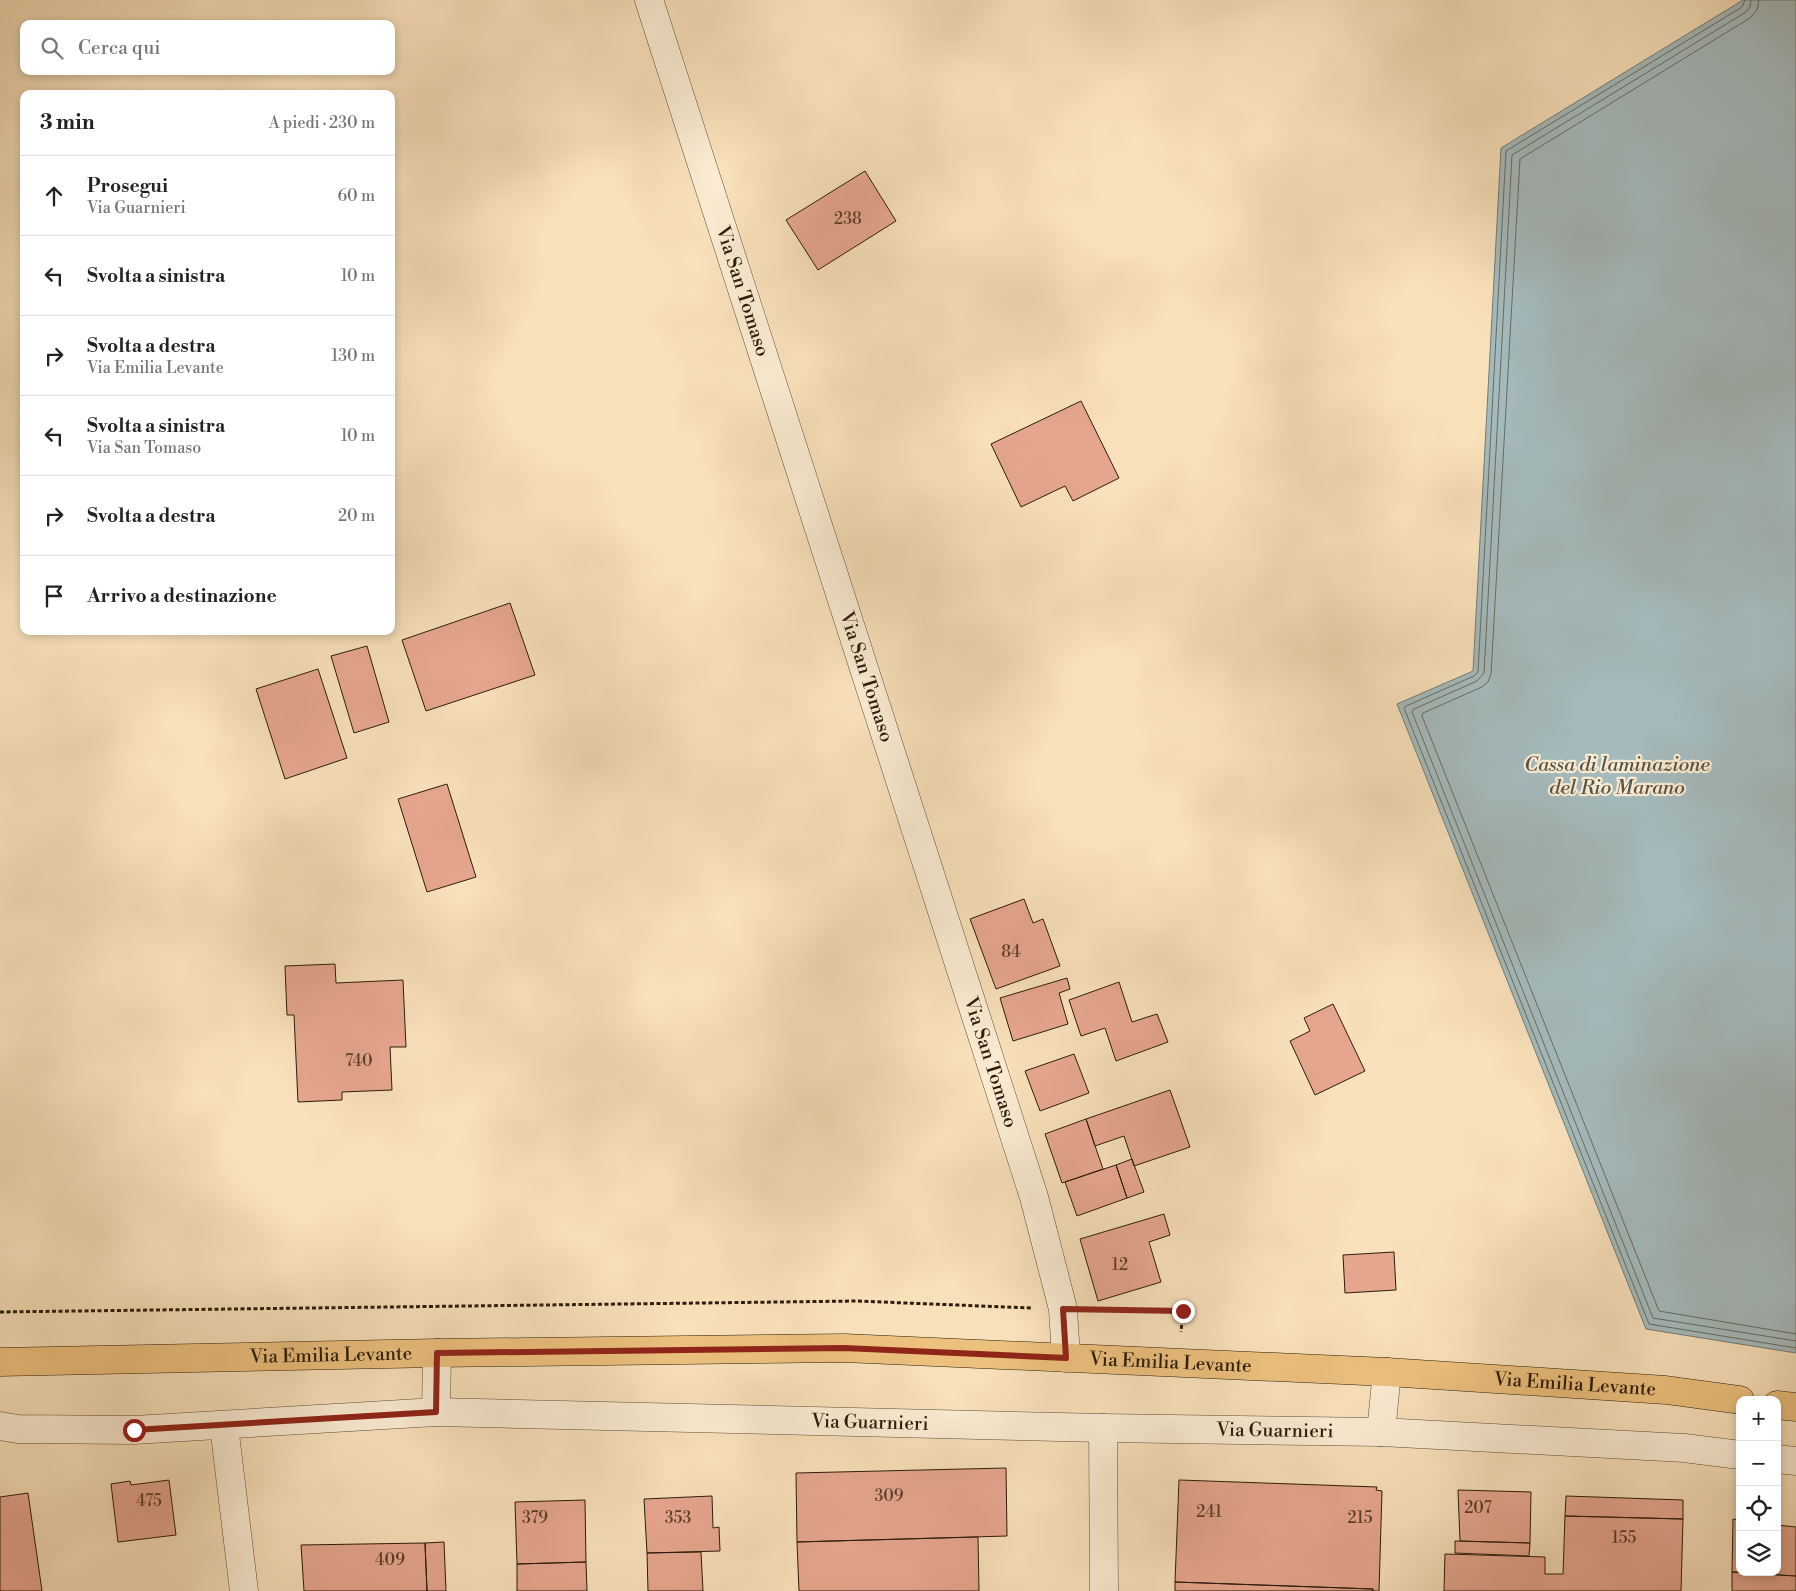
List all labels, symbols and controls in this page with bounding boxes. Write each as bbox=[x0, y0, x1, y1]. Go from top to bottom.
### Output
search box bbox=[20, 20, 395, 75]
icon: search bbox=[38, 34, 66, 62]
text: Cerca qui bbox=[78, 36, 161, 60]
text: 3 min bbox=[40, 110, 95, 136]
text: A piedi · 230 m bbox=[269, 113, 375, 133]
text: Prosegui bbox=[87, 174, 168, 198]
icon: ahead bbox=[40, 182, 68, 210]
text: 60 m bbox=[337, 186, 375, 206]
text: Via Guarnieri bbox=[87, 198, 186, 218]
house number: 238 bbox=[834, 209, 862, 229]
street label: Via San Tomaso bbox=[710, 222, 775, 360]
icon: left bbox=[40, 262, 68, 290]
text: Svolta a sinistra bbox=[87, 264, 225, 288]
text: 10 m bbox=[341, 266, 375, 286]
text: Svolta a destra bbox=[87, 334, 215, 358]
icon: right bbox=[40, 342, 68, 370]
text: 130 m bbox=[331, 346, 375, 366]
text: Via Emilia Levante bbox=[87, 358, 224, 378]
text: Svolta a sinistra bbox=[87, 414, 225, 438]
icon: left bbox=[40, 422, 68, 450]
text: 10 m bbox=[341, 426, 375, 446]
text: Via San Tomaso bbox=[87, 438, 201, 458]
icon: right bbox=[40, 502, 68, 530]
text: Svolta a destra bbox=[87, 504, 215, 528]
text: 20 m bbox=[338, 506, 375, 526]
icon: arrive bbox=[40, 582, 68, 610]
text: Arrivo a destinazione bbox=[87, 584, 277, 608]
street label: Via San Tomaso bbox=[834, 608, 899, 745]
water label: Cassa di laminazione del Rio Marano bbox=[1524, 753, 1711, 801]
house number: 84 bbox=[1001, 942, 1021, 962]
street label: Via San Tomaso bbox=[958, 993, 1023, 1131]
house number: 740 bbox=[345, 1051, 373, 1071]
house number: 12 bbox=[1112, 1255, 1128, 1275]
route end bbox=[1172, 1300, 1195, 1323]
street label: Via Emilia Levante bbox=[248, 1342, 412, 1369]
street label: Via Emilia Levante bbox=[1088, 1347, 1252, 1378]
street label: Via Emilia Levante bbox=[1492, 1367, 1657, 1401]
map controls bbox=[1736, 1396, 1781, 1576]
button: + bbox=[1736, 1396, 1781, 1441]
street label: Via Guarnieri bbox=[810, 1409, 929, 1436]
street label: Via Guarnieri bbox=[1215, 1418, 1334, 1443]
route start bbox=[123, 1419, 146, 1442]
button: − bbox=[1736, 1441, 1781, 1486]
house number: 309 bbox=[874, 1486, 904, 1506]
button: locate bbox=[1736, 1486, 1781, 1531]
house number: 475 bbox=[136, 1491, 162, 1511]
house number: 207 bbox=[1464, 1498, 1492, 1518]
house number: 241 bbox=[1196, 1502, 1222, 1522]
house number: 379 bbox=[522, 1508, 548, 1528]
house number: 353 bbox=[665, 1508, 691, 1528]
house number: 215 bbox=[1347, 1508, 1373, 1528]
house number: 155 bbox=[1612, 1528, 1636, 1548]
button: layers bbox=[1736, 1531, 1781, 1576]
house number: 409 bbox=[375, 1550, 405, 1570]

